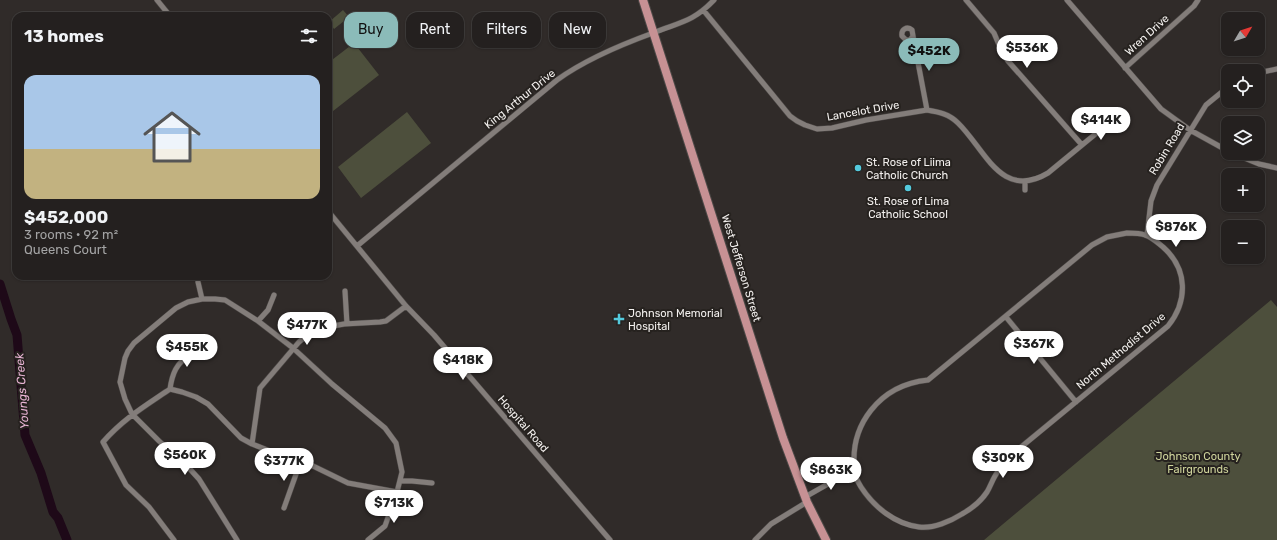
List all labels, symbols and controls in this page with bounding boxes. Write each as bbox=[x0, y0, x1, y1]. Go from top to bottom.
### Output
chip: Buy bbox=[344, 12, 398, 48]
chip: Rent bbox=[406, 12, 464, 48]
chip: Filters bbox=[472, 12, 541, 48]
chip: New bbox=[549, 12, 606, 48]
street label: Wren Drive bbox=[1122, 12, 1172, 58]
north arrow bbox=[1221, 12, 1265, 56]
map controls bbox=[1221, 12, 1265, 264]
icon: filters bbox=[298, 25, 320, 47]
text: 13 homes bbox=[24, 26, 104, 46]
pin: $536K bbox=[999, 35, 1055, 69]
pin: $452K bbox=[901, 38, 957, 72]
text: $536K bbox=[1006, 40, 1048, 55]
text: $452K bbox=[907, 43, 951, 58]
button: locate bbox=[1221, 64, 1265, 108]
street label: King Arthur Drive bbox=[482, 67, 558, 131]
street label: Lancelot Drive bbox=[826, 98, 900, 124]
icon: home bbox=[136, 101, 208, 173]
pin: $414K bbox=[1073, 107, 1129, 141]
text: $414K bbox=[1080, 112, 1122, 127]
button: layers bbox=[1221, 116, 1265, 160]
street label: Robin Road bbox=[1146, 121, 1188, 177]
place label: St. Rose of Liima Catholic Church bbox=[866, 156, 951, 182]
marker: St. Rose of Liima Catholic Church bbox=[853, 163, 863, 173]
button: + bbox=[1221, 168, 1265, 212]
marker: St. Rose of Lima Catholic School bbox=[903, 183, 913, 193]
place label: St. Rose of Lima Catholic School bbox=[867, 195, 949, 221]
text: $452,000 bbox=[24, 207, 108, 227]
street label: West Jefferson Street bbox=[719, 213, 764, 324]
pin: $876K bbox=[1148, 214, 1204, 248]
text: $876K bbox=[1155, 219, 1197, 234]
button: − bbox=[1221, 220, 1265, 264]
text: 3 rooms · 92 m² bbox=[24, 227, 118, 242]
text: Queens Court bbox=[24, 242, 107, 257]
place label: Johnson Memorial Hospital bbox=[628, 307, 723, 333]
street label: North Methodist Drive bbox=[1074, 310, 1168, 392]
pin: $477K bbox=[279, 312, 335, 346]
marker: Johnson Memorial Hospital bbox=[613, 313, 625, 325]
text: $477K bbox=[287, 317, 327, 332]
pin: $367K bbox=[1006, 331, 1062, 365]
pin: $455K bbox=[159, 334, 215, 368]
text: $367K bbox=[1013, 336, 1055, 351]
text: $455K bbox=[166, 339, 208, 354]
pin: $418K bbox=[435, 347, 491, 381]
water label: Youngs Creek bbox=[12, 352, 32, 430]
text: $418K bbox=[442, 352, 484, 367]
street label: Hospital Road bbox=[495, 393, 551, 455]
pin: $560K bbox=[157, 442, 213, 476]
pin: $309K bbox=[975, 445, 1031, 479]
text: $560K bbox=[163, 447, 207, 462]
pin: $377K bbox=[256, 448, 312, 482]
text: $309K bbox=[981, 450, 1025, 465]
park label: Johnson County Fairgrounds bbox=[1155, 450, 1241, 476]
text: $377K bbox=[264, 453, 304, 468]
pin: $863K bbox=[803, 457, 859, 491]
text: $863K bbox=[809, 462, 853, 477]
pin: $713K bbox=[366, 490, 422, 524]
text: $713K bbox=[374, 495, 414, 510]

